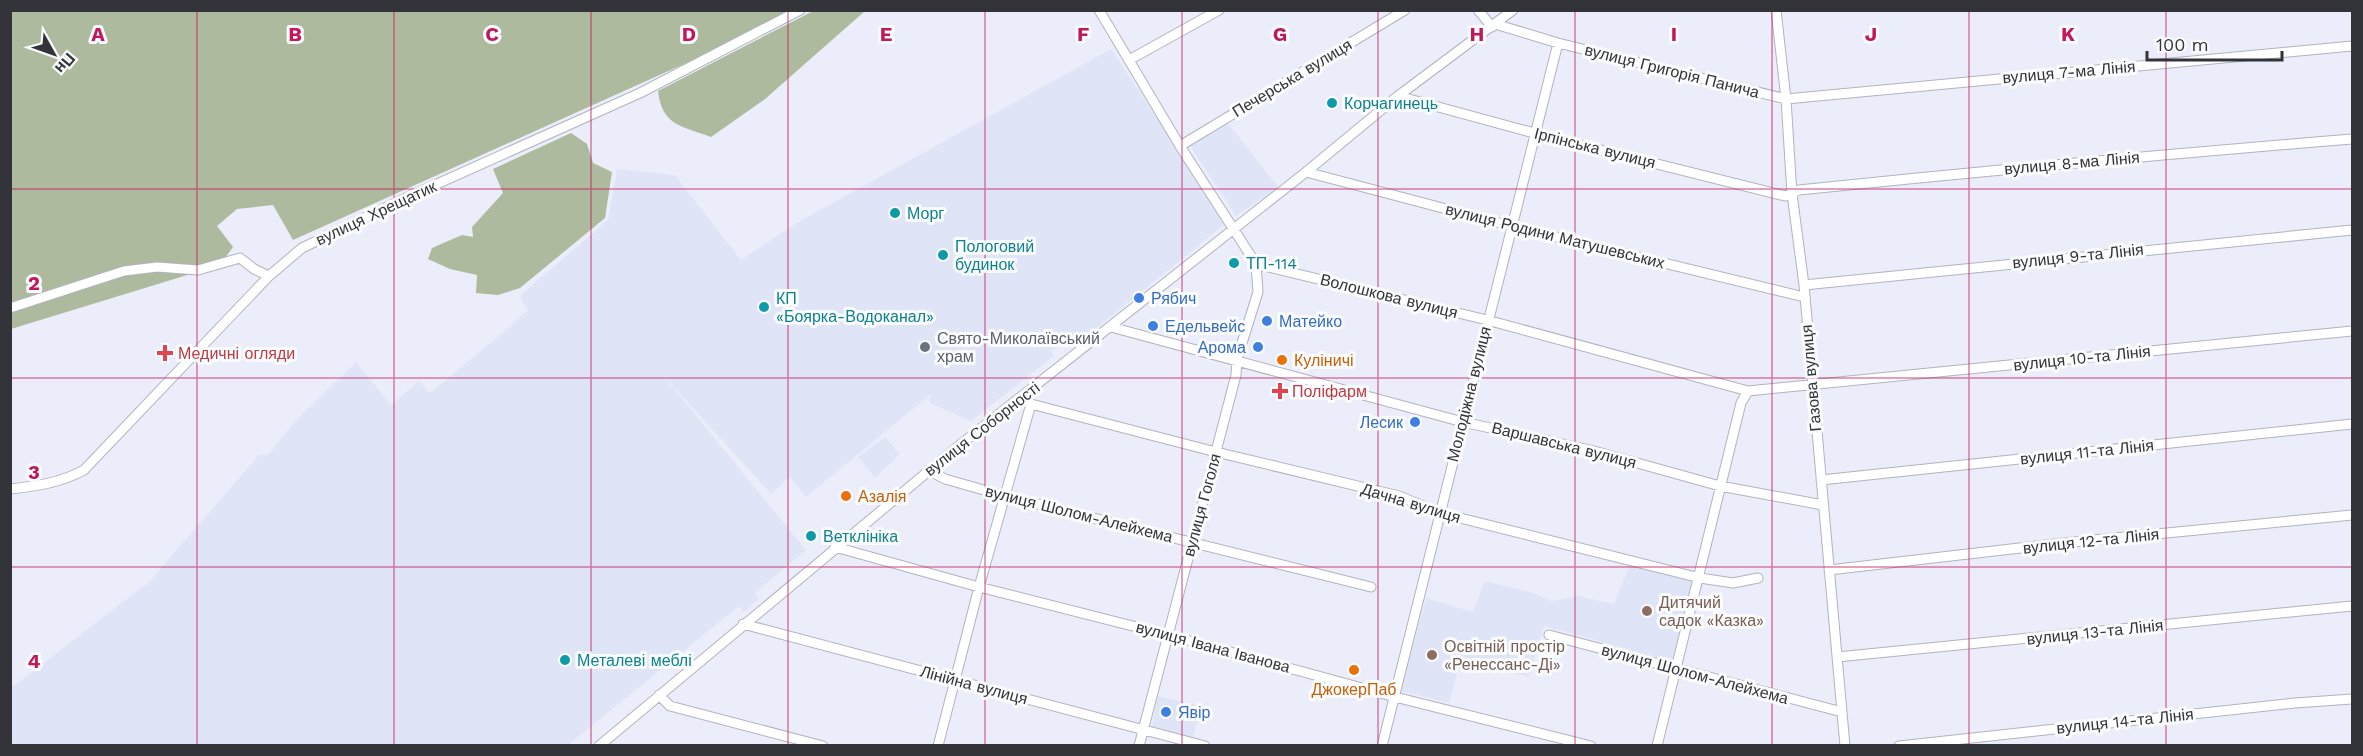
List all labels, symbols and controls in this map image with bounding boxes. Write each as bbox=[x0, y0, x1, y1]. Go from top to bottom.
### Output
text: A bbox=[91, 22, 105, 46]
text: B bbox=[288, 22, 302, 46]
text: C bbox=[485, 22, 499, 46]
text: D bbox=[682, 22, 696, 46]
text: E bbox=[880, 22, 892, 46]
text: F bbox=[1077, 22, 1089, 46]
text: G bbox=[1273, 22, 1287, 46]
text: H bbox=[1470, 22, 1484, 46]
text: I bbox=[1671, 22, 1677, 46]
text: J bbox=[1865, 22, 1877, 46]
text: K bbox=[2061, 22, 2075, 46]
north arrow bbox=[24, 24, 84, 84]
scale bar bbox=[2147, 24, 2282, 62]
text: 100 m bbox=[2156, 34, 2209, 55]
street label: Печерська вулиця bbox=[1229, 35, 1355, 121]
street label: вулиця Григорія Панича bbox=[1583, 40, 1761, 102]
text: Пн bbox=[51, 49, 79, 78]
street label: вулиця 7-ма Лінія bbox=[2002, 57, 2136, 87]
place label: Корчагинець bbox=[1344, 94, 1438, 113]
marker: Корчагинець bbox=[1325, 96, 1339, 110]
street label: Ірпінська вулиця bbox=[1532, 124, 1658, 172]
street label: вулиця 8-ма Лінія bbox=[2004, 148, 2140, 178]
street label: вулиця Хрещатик bbox=[313, 176, 440, 249]
street label: вулиця Родини Матушевських bbox=[1443, 200, 1667, 272]
place label: Морг bbox=[907, 204, 944, 223]
marker: Морг bbox=[888, 206, 902, 220]
place label: Пологовий будинок bbox=[955, 237, 1034, 274]
street label: вулиця 9-та Лінія bbox=[2011, 240, 2145, 272]
marker: Пологовий будинок bbox=[936, 248, 950, 262]
place label: ТП-114 bbox=[1246, 254, 1297, 273]
marker: ТП-114 bbox=[1227, 256, 1241, 270]
street label: Волошкова вулиця bbox=[1318, 270, 1460, 322]
text: 2 bbox=[28, 271, 40, 295]
place label: КП «Боярка-Водоканал» bbox=[776, 289, 934, 326]
place label: Рябич bbox=[1151, 289, 1196, 308]
marker: Рябич bbox=[1132, 291, 1146, 305]
marker: КП «Боярка-Водоканал» bbox=[757, 300, 771, 314]
place label: Матейко bbox=[1279, 312, 1342, 331]
marker: Матейко bbox=[1260, 314, 1274, 328]
place label: Едельвейс bbox=[1165, 317, 1245, 336]
marker: Едельвейс bbox=[1146, 319, 1160, 333]
street label: Молодіжна вулиця bbox=[1443, 324, 1495, 464]
street label: Газова вулиця bbox=[1797, 324, 1825, 432]
place label: Свято-Миколаївський храм bbox=[937, 329, 1100, 366]
place label: Арома bbox=[1198, 338, 1246, 357]
marker: Свято-Миколаївський храм bbox=[918, 340, 932, 354]
marker: Арома bbox=[1251, 340, 1265, 354]
street label: вулиця 10-та Лінія bbox=[2012, 341, 2152, 375]
marker: Медичні огляди bbox=[156, 344, 174, 362]
place label: Медичні огляди bbox=[178, 344, 295, 363]
place label: Куліничі bbox=[1294, 351, 1354, 370]
marker: Куліничі bbox=[1275, 353, 1289, 367]
street label: вулиця Соборності bbox=[920, 378, 1044, 480]
place label: Поліфарм bbox=[1292, 382, 1367, 401]
marker: Поліфарм bbox=[1273, 384, 1287, 398]
place label: Лесик bbox=[1360, 413, 1404, 432]
marker: Лесик bbox=[1408, 415, 1422, 429]
street label: Варшавська вулиця bbox=[1490, 418, 1638, 472]
street label: вулиця 11-та Лінія bbox=[2019, 436, 2155, 468]
street label: вулиця Гоголя bbox=[1179, 451, 1225, 559]
text: 3 bbox=[28, 460, 40, 484]
street label: Дачна вулиця bbox=[1359, 479, 1463, 527]
street label: вулиця Шолом-Алейхема bbox=[983, 481, 1175, 547]
place label: Азалія bbox=[858, 487, 906, 506]
marker: Азалія bbox=[839, 489, 853, 503]
street label: вулиця 12-та Лінія bbox=[2022, 524, 2160, 558]
place label: Ветклініка bbox=[823, 527, 898, 546]
marker: Ветклініка bbox=[804, 529, 818, 543]
place label: Дитячий садок «Казка» bbox=[1659, 593, 1764, 630]
marker: Дитячий садок «Казка» bbox=[1640, 604, 1654, 618]
street label: вулиця 13-та Лінія bbox=[2026, 615, 2164, 649]
street label: вулиця Івана Іванова bbox=[1134, 617, 1292, 677]
place label: Освітній простір «Ренессанс-Ді» bbox=[1444, 637, 1565, 674]
street label: вулиця Шолом-Алейхема bbox=[1600, 640, 1791, 708]
marker: Освітній простір «Ренессанс-Ді» bbox=[1425, 648, 1439, 662]
text: 4 bbox=[28, 649, 41, 673]
place label: Металеві меблі bbox=[577, 651, 692, 670]
marker: Металеві меблі bbox=[558, 653, 572, 667]
street label: Лінійна вулиця bbox=[918, 662, 1030, 708]
marker: ДжокерПаб bbox=[1347, 663, 1361, 677]
place label: ДжокерПаб bbox=[1312, 680, 1396, 699]
place label: Явір bbox=[1178, 703, 1211, 722]
street label: вулиця 14-та Лінія bbox=[2055, 704, 2195, 738]
marker: Явір bbox=[1159, 705, 1173, 719]

